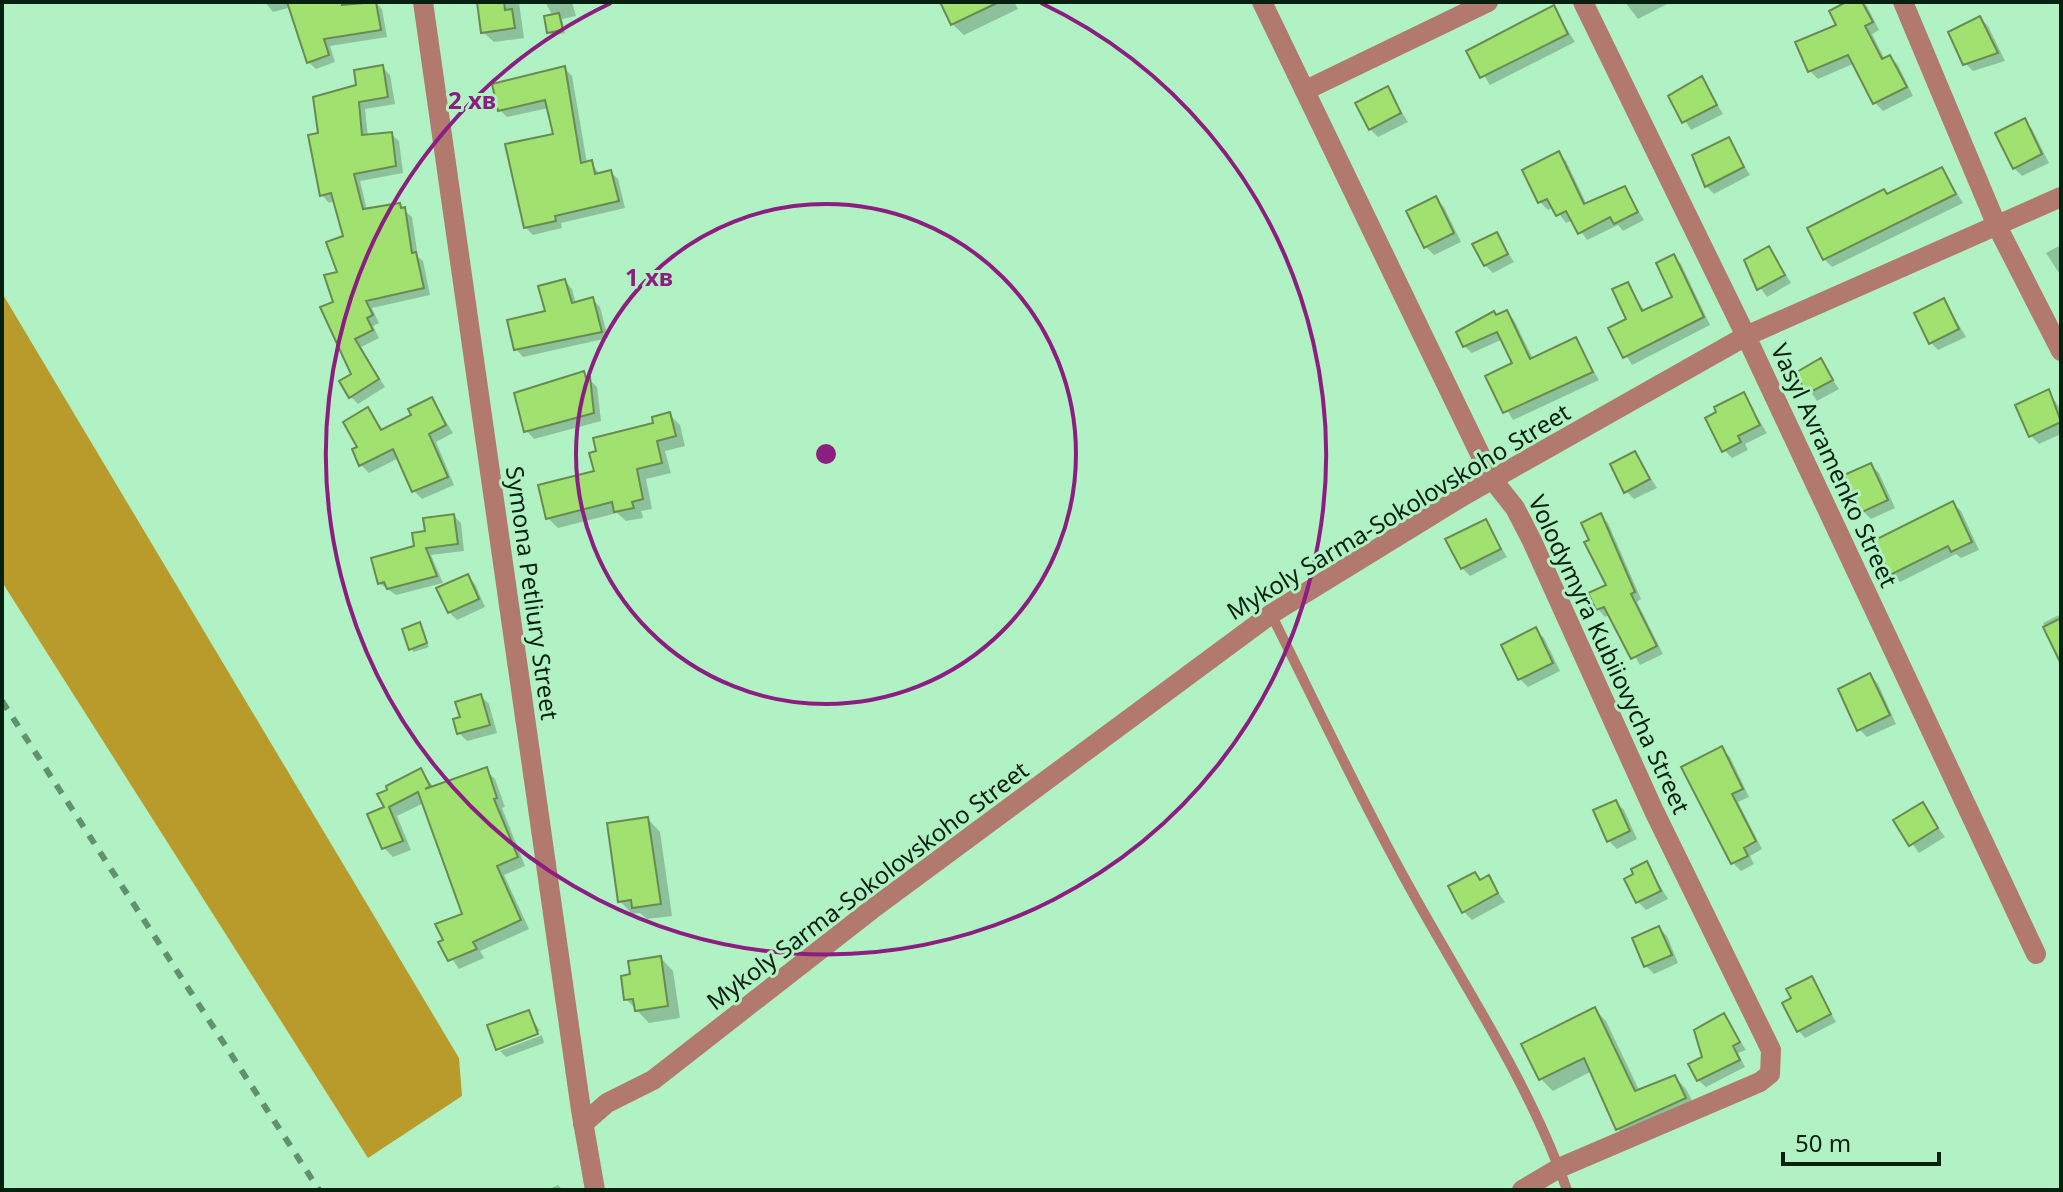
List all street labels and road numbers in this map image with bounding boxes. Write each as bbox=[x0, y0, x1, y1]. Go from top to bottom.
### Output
street label: Vasyl Avramenko Street bbox=[1764, 338, 1906, 593]
street label: Mykoly Sarma-Sokolovskoho Street bbox=[1220, 395, 1576, 627]
street label: Symona Petliury Street bbox=[499, 464, 567, 723]
street label: Volodymyra Kubiiovycha Street bbox=[1521, 489, 1699, 819]
street label: Mykoly Sarma-Sokolovskoho Street bbox=[699, 753, 1035, 1017]

